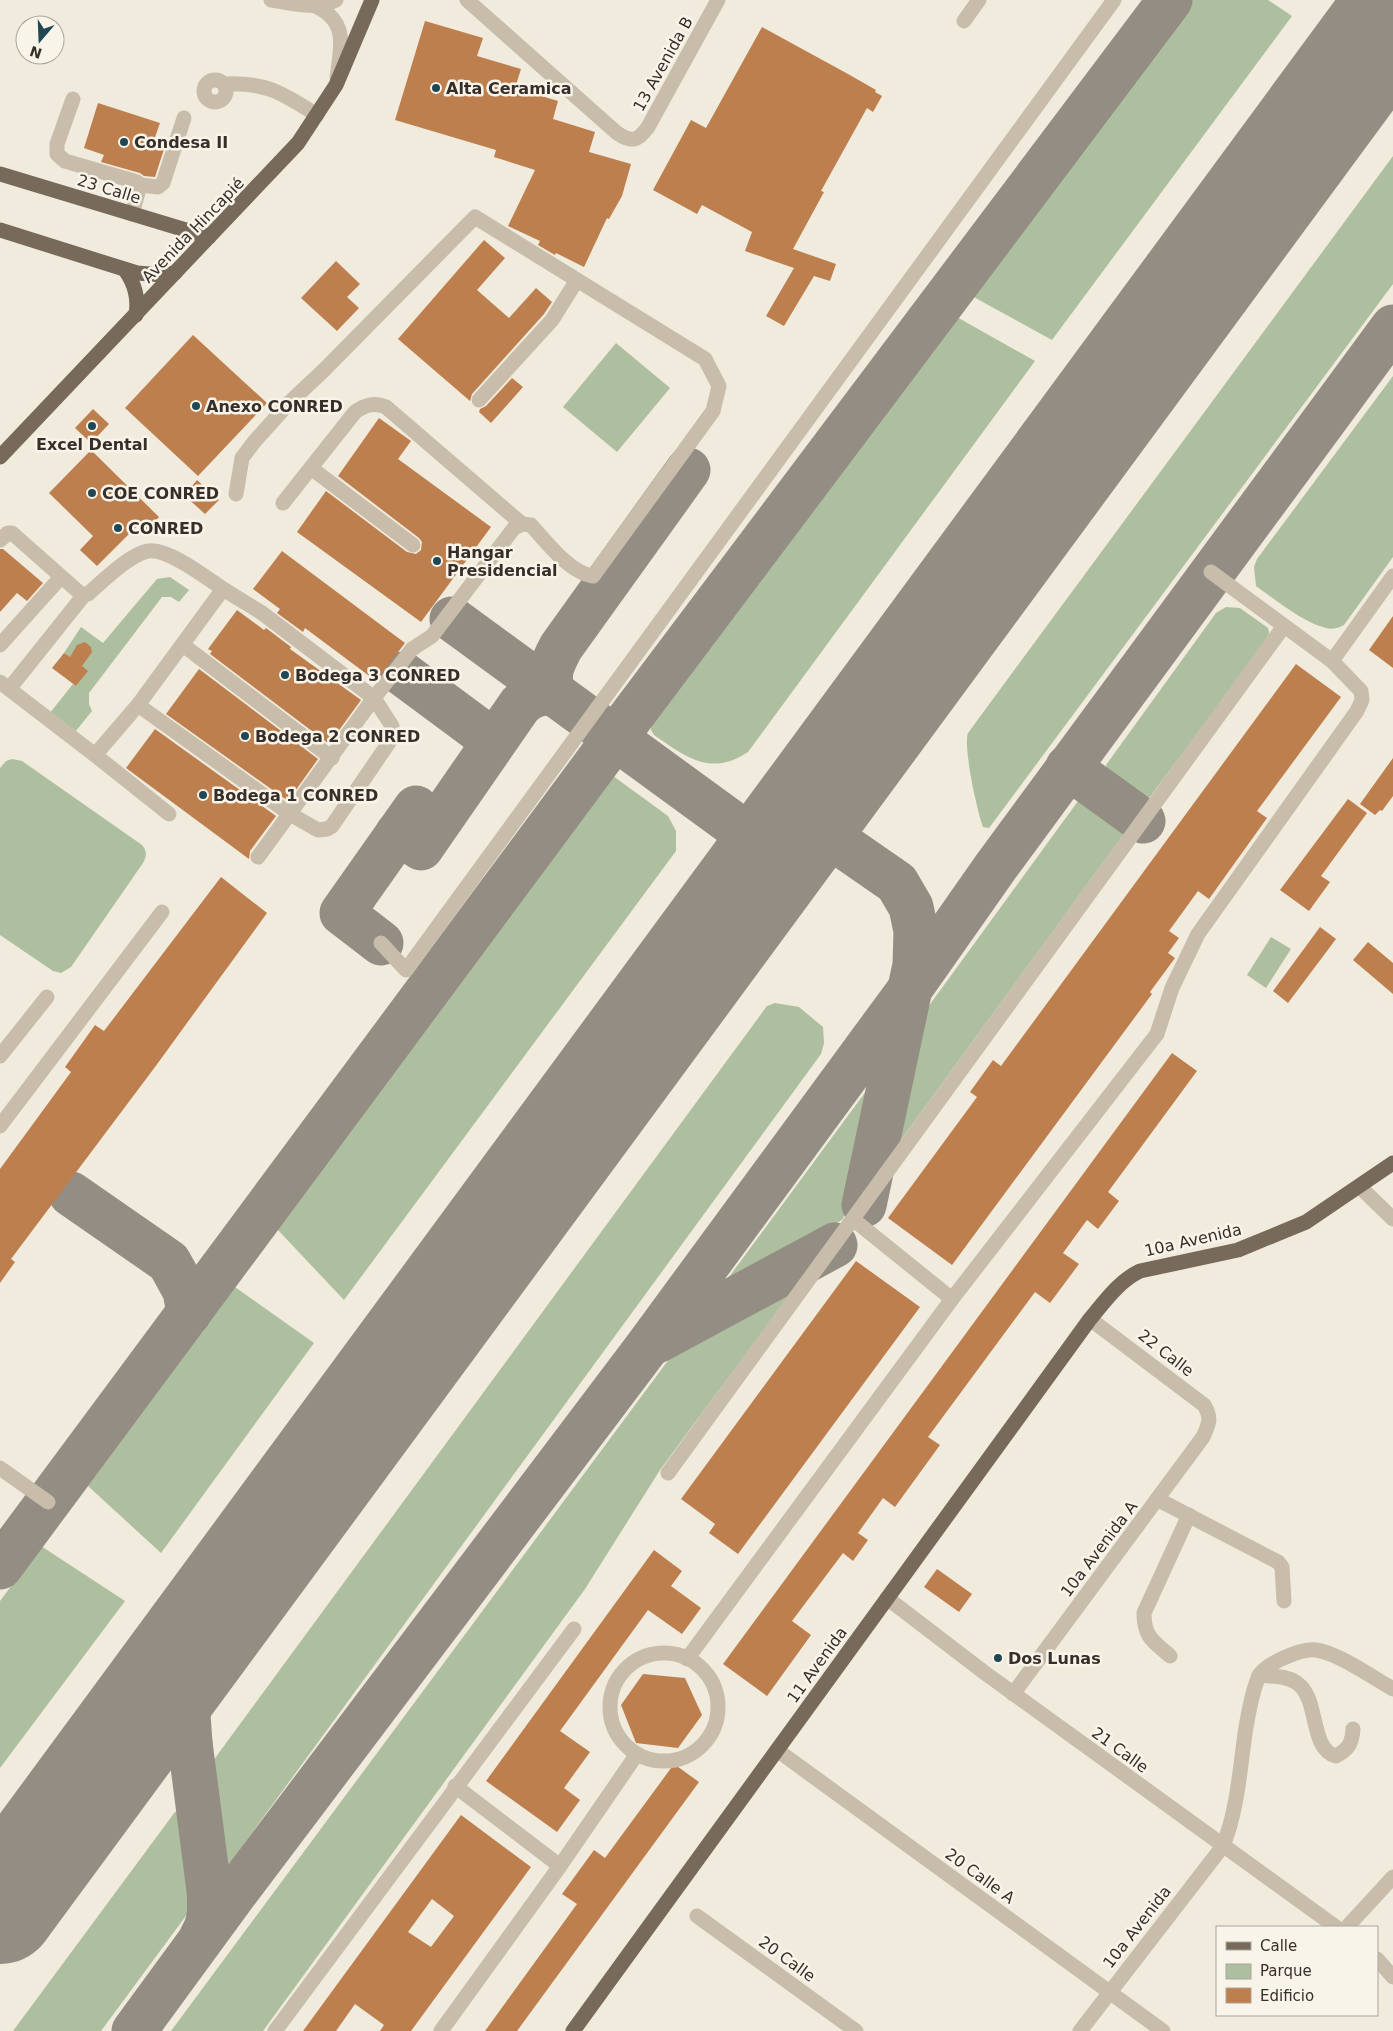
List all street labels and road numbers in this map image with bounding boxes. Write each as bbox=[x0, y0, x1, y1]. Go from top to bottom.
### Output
street label: 13 Avenida B bbox=[629, 13, 697, 115]
street label: 23 Calle bbox=[75, 170, 143, 208]
street label: Avenida Hincapié bbox=[138, 174, 248, 286]
street label: 10a Avenida bbox=[1143, 1220, 1243, 1260]
street label: 22 Calle bbox=[1134, 1325, 1198, 1381]
street label: 10a Avenida A bbox=[1057, 1497, 1141, 1601]
street label: 11 Avenida bbox=[783, 1623, 851, 1707]
street label: 21 Calle bbox=[1088, 1723, 1152, 1777]
street label: 20 Calle A bbox=[942, 1844, 1018, 1908]
street label: 10a Avenida bbox=[1099, 1882, 1175, 1972]
street label: 20 Calle bbox=[755, 1932, 819, 1986]

